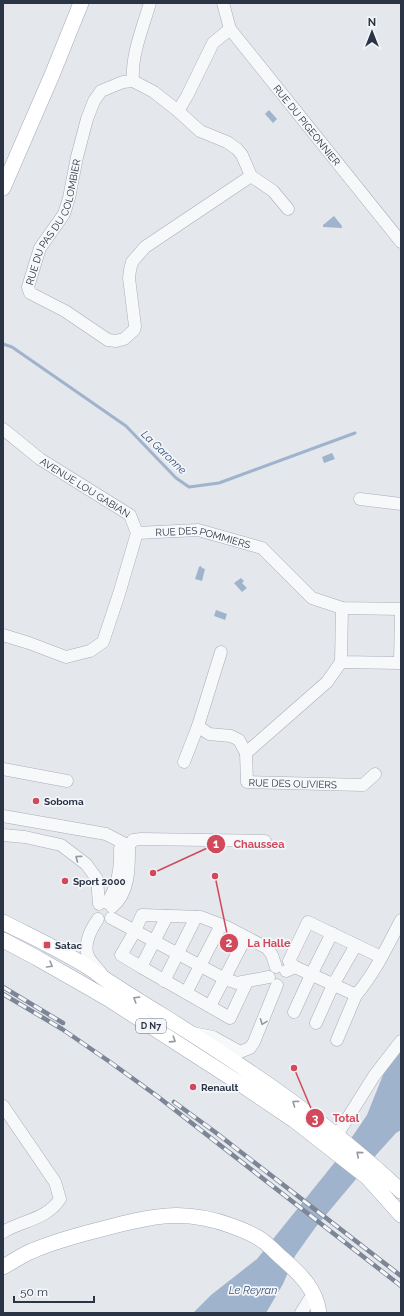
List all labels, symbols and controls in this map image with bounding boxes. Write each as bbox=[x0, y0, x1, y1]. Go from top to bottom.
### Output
north arrow bbox=[352, 12, 392, 52]
text: N bbox=[368, 16, 376, 29]
street label: RUE DU PIGEONNIER bbox=[271, 83, 343, 168]
street label: RUE DU PAS DU COLOMBIER bbox=[24, 158, 83, 286]
water label: La Garonne bbox=[138, 428, 189, 477]
street label: AVENUE LOU GABIAN bbox=[38, 456, 132, 520]
street label: RUE DES POMMIERS bbox=[155, 525, 252, 551]
street label: RUE DES OLIVIERS bbox=[248, 777, 337, 790]
marker: Soboma bbox=[31, 796, 41, 806]
place label: Soboma bbox=[44, 796, 84, 807]
callout: Chaussea bbox=[206, 832, 293, 855]
text: 1 bbox=[213, 837, 219, 851]
text: Chaussea bbox=[233, 838, 285, 851]
one-way arrow bbox=[76, 856, 83, 863]
marker: Sport 2000 bbox=[60, 876, 70, 886]
place label: Sport 2000 bbox=[73, 876, 126, 887]
callout: La Halle bbox=[219, 931, 298, 954]
text: 2 bbox=[226, 936, 233, 950]
text: La Halle bbox=[247, 937, 291, 950]
marker: Satac bbox=[42, 940, 52, 950]
place label: Satac bbox=[55, 940, 82, 951]
one-way arrow bbox=[46, 961, 53, 968]
one-way arrow bbox=[133, 997, 140, 1004]
one-way arrow bbox=[260, 1018, 268, 1025]
road number: D N7 bbox=[136, 1019, 166, 1033]
one-way arrow bbox=[169, 1035, 176, 1043]
marker: Renault bbox=[188, 1082, 198, 1092]
place label: Renault bbox=[201, 1082, 239, 1093]
one-way arrow bbox=[292, 1101, 299, 1108]
callout: Total bbox=[305, 1107, 368, 1130]
text: 3 bbox=[312, 1112, 319, 1126]
text: Total bbox=[333, 1112, 360, 1125]
one-way arrow bbox=[357, 1151, 364, 1158]
scale bar bbox=[14, 1278, 94, 1304]
water label: Le Reyran bbox=[229, 1284, 277, 1297]
text: 50 m bbox=[20, 1285, 48, 1299]

